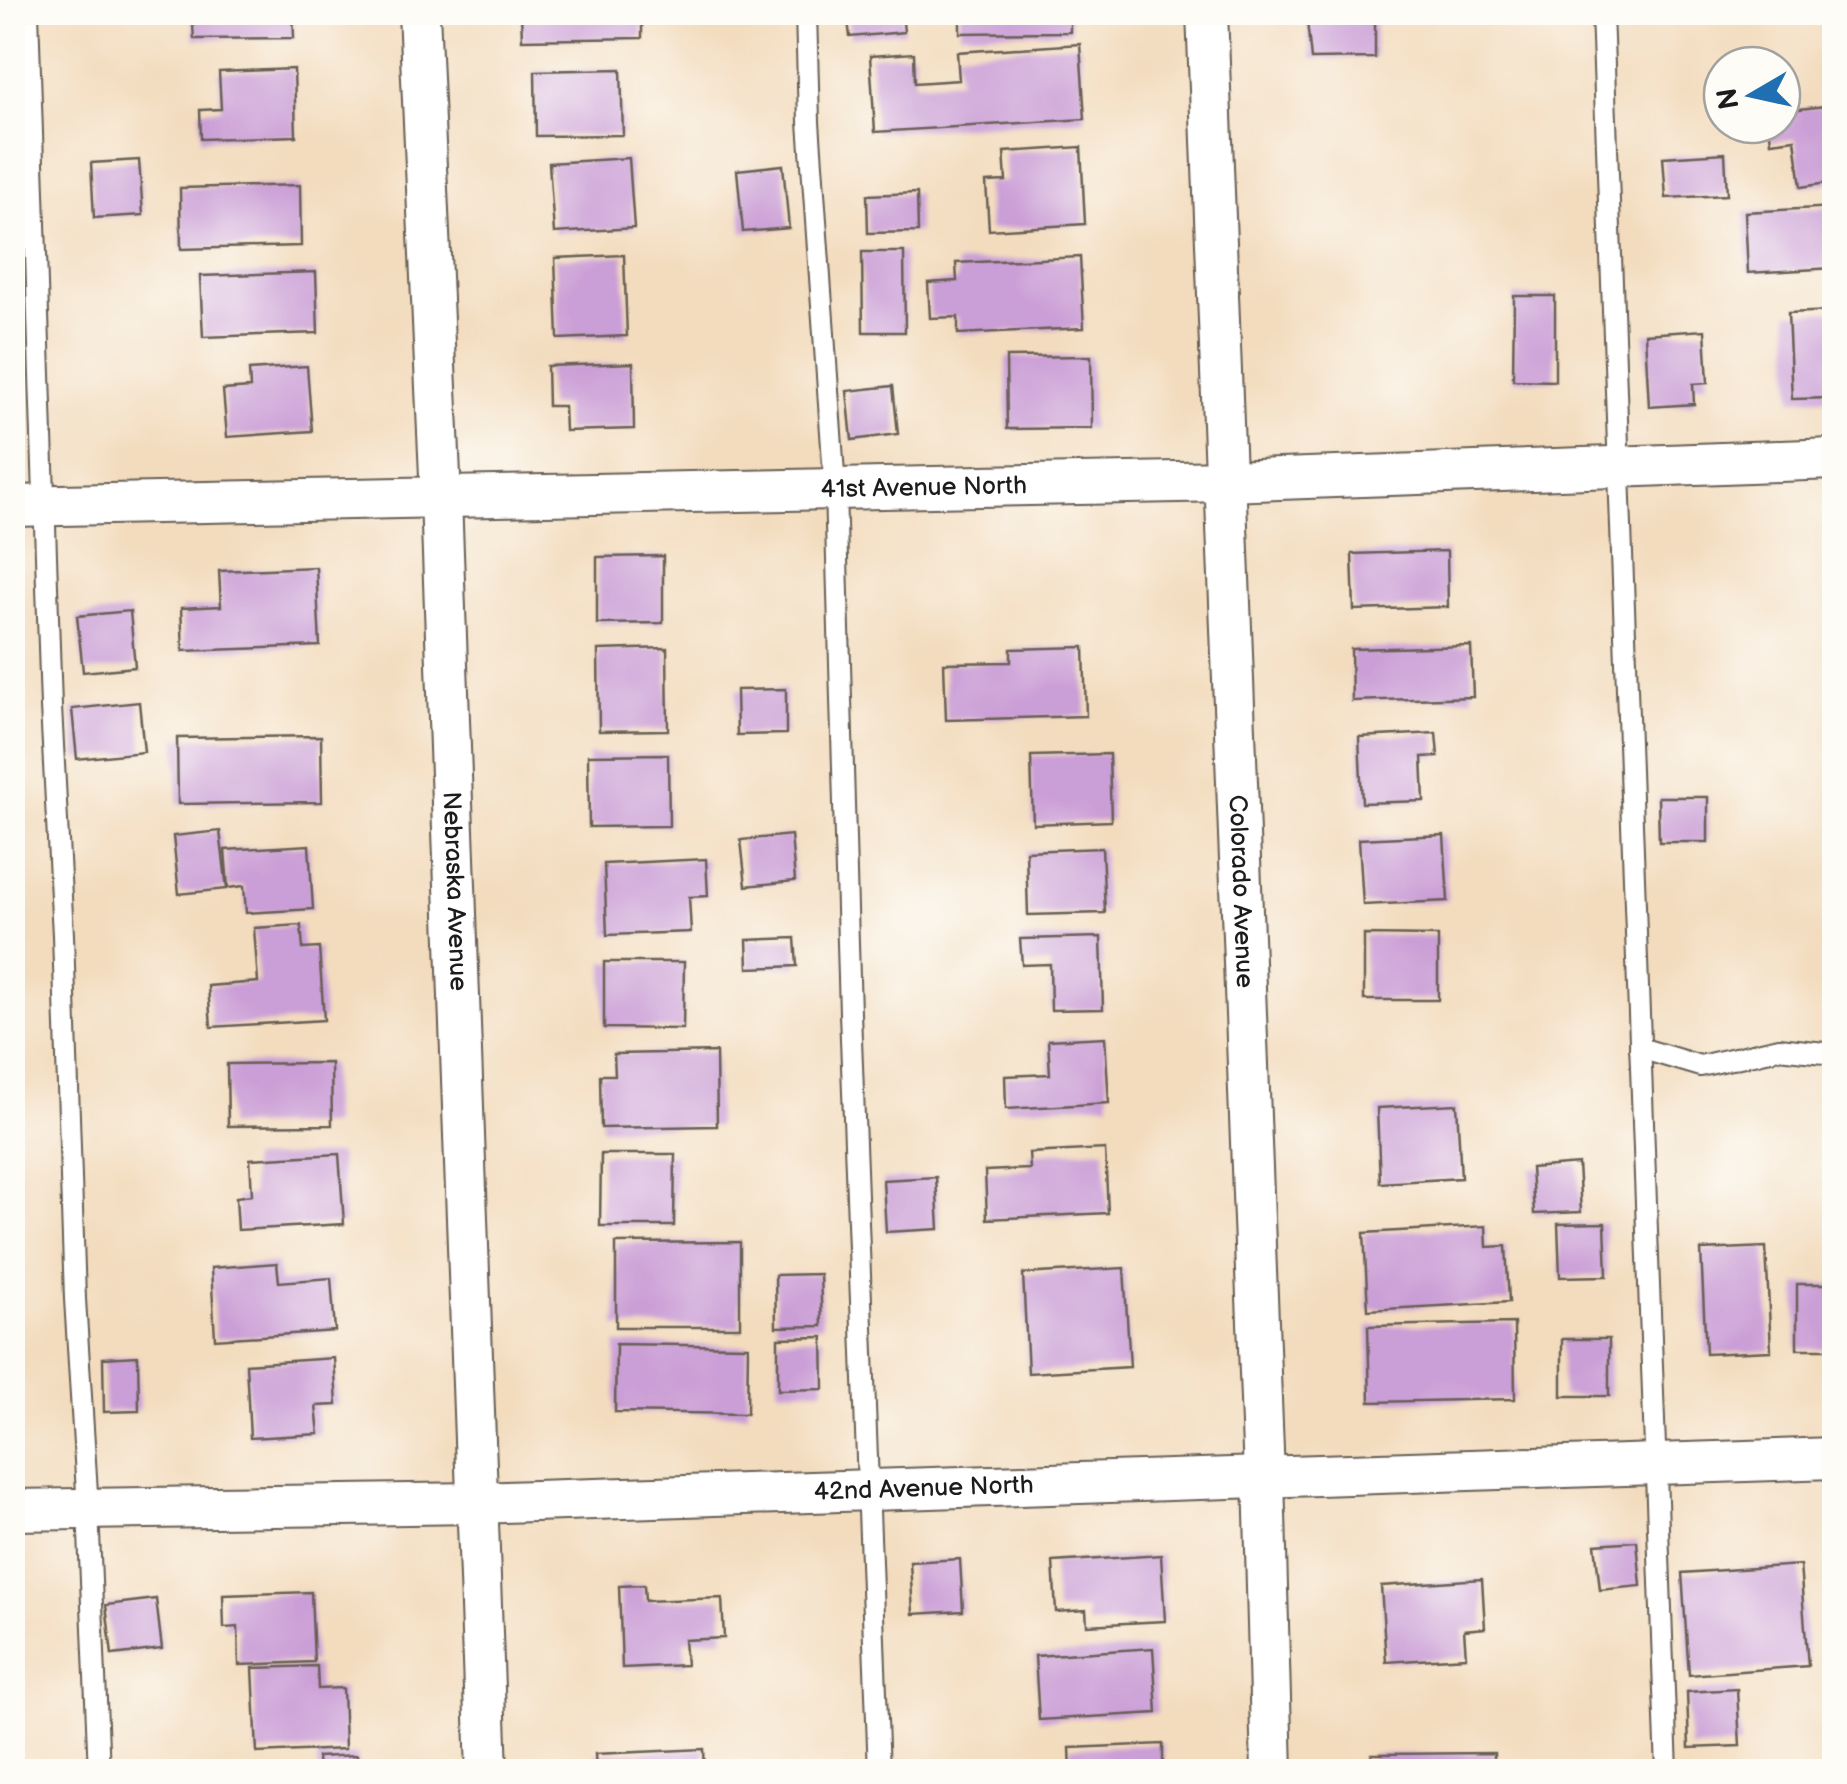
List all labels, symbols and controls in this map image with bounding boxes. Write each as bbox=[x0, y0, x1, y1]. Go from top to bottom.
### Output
north arrow bbox=[1702, 45, 1802, 145]
text: N bbox=[1711, 86, 1747, 112]
street label: 41st Avenue North bbox=[820, 470, 1027, 505]
street label: Nebraska Avenue bbox=[436, 791, 474, 992]
street label: Colorado Avenue bbox=[1222, 794, 1260, 989]
street label: 42nd Avenue North bbox=[813, 1469, 1034, 1507]

